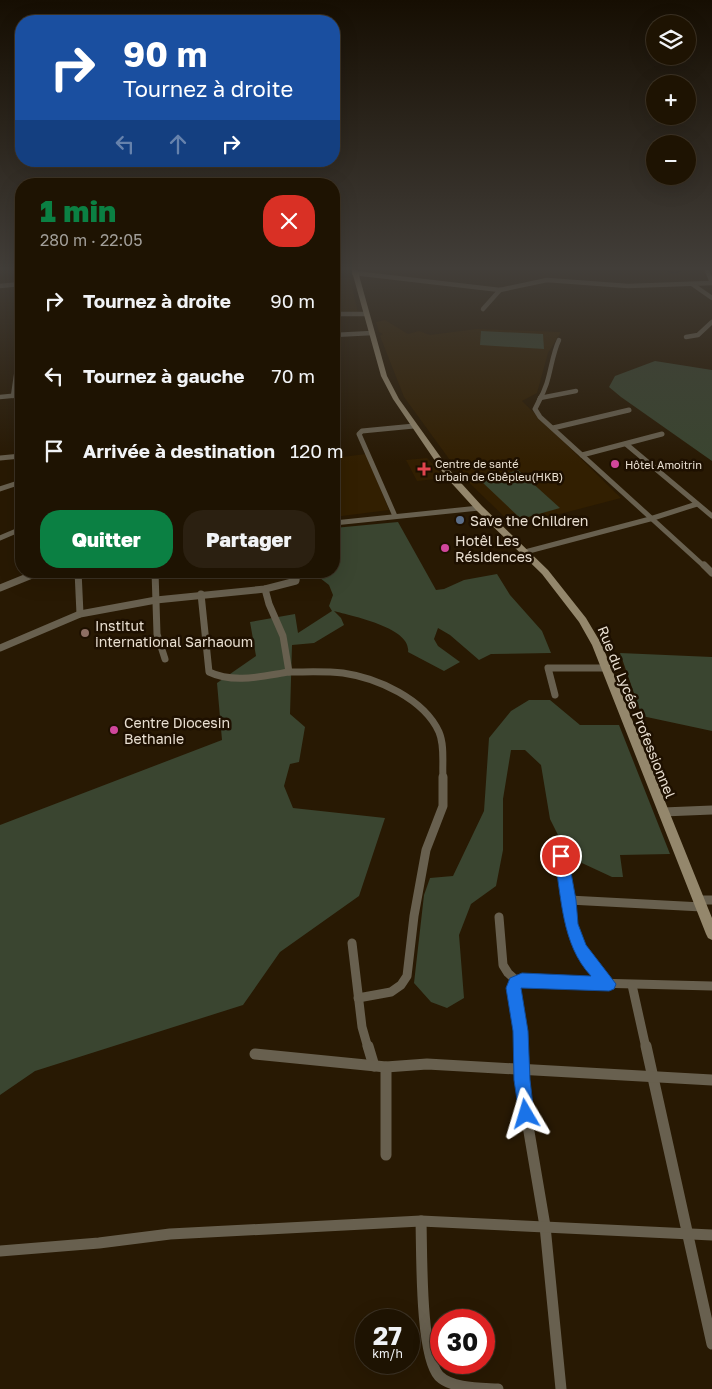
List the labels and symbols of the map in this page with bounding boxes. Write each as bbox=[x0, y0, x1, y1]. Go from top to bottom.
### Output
place label: Centre de santé urbain de Gbêpleu(HKB) bbox=[435, 457, 563, 483]
marker: Hôtel Amoitrin bbox=[609, 458, 621, 470]
place label: Hôtel Amoitrin bbox=[625, 458, 702, 471]
marker: Centre de santé urbain de Gbêpleu(HKB) bbox=[417, 462, 431, 476]
place label: Save the Children bbox=[470, 512, 588, 529]
marker: Save the Children bbox=[454, 514, 466, 526]
place label: Hotêl Les Résidences bbox=[455, 532, 532, 565]
marker: Hotêl Les Résidences bbox=[439, 542, 451, 554]
place label: Institut international Sarhaoum bbox=[95, 617, 253, 650]
street label: Rue du Lycée Professionnel bbox=[595, 623, 679, 801]
marker: Institut international Sarhaoum bbox=[79, 627, 91, 639]
place label: Centre Diocesin Bethanie bbox=[124, 714, 230, 747]
marker: Centre Diocesin Bethanie bbox=[108, 724, 120, 736]
pin bbox=[540, 835, 582, 877]
position arrow bbox=[499, 1087, 551, 1139]
speed limit sign: 30 bbox=[430, 1309, 495, 1374]

